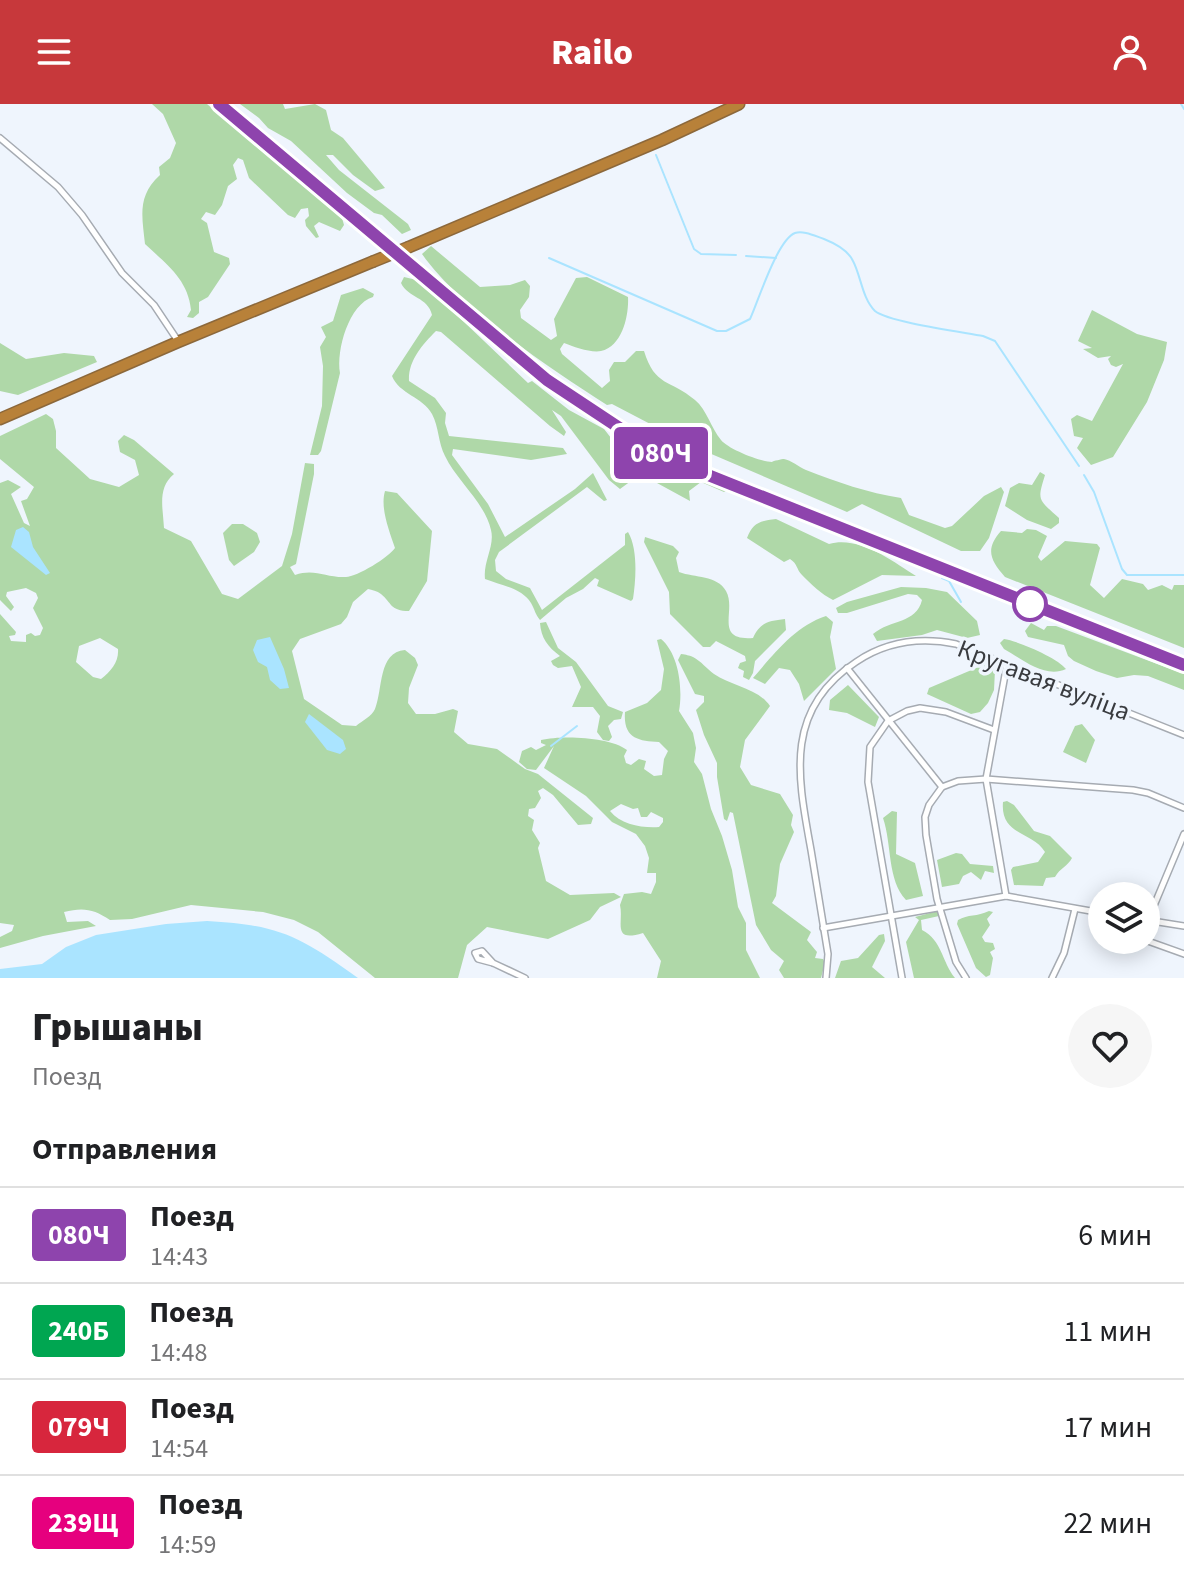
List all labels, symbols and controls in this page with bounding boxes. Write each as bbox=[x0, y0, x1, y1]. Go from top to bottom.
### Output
text: Railo bbox=[551, 27, 633, 78]
icon: menu bbox=[32, 30, 76, 74]
icon: person bbox=[1108, 30, 1152, 74]
line badge: 080Ч bbox=[605, 427, 717, 479]
text: 080Ч bbox=[630, 433, 692, 473]
unlabelled marker bbox=[1013, 587, 1047, 621]
street label: Кругавая вуліца bbox=[952, 630, 1136, 730]
map controls bbox=[1088, 882, 1160, 954]
button: layers bbox=[1088, 882, 1160, 954]
text: Грышаны bbox=[32, 1001, 203, 1055]
button: heart bbox=[1068, 1004, 1152, 1088]
text: Поезд bbox=[32, 1058, 101, 1095]
text: Отправления bbox=[32, 1128, 217, 1171]
text: Поезд bbox=[150, 1195, 234, 1238]
text: 6 мин bbox=[1078, 1214, 1152, 1257]
text: 080Ч bbox=[48, 1215, 110, 1255]
text: 14:43 bbox=[150, 1238, 208, 1275]
text: Поезд bbox=[149, 1291, 233, 1334]
text: 11 мин bbox=[1063, 1310, 1152, 1353]
text: 240Б bbox=[48, 1311, 109, 1351]
text: 14:48 bbox=[149, 1334, 207, 1371]
text: Поезд bbox=[150, 1387, 234, 1430]
text: 17 мин bbox=[1063, 1406, 1152, 1449]
text: 079Ч bbox=[48, 1407, 110, 1447]
text: 14:54 bbox=[150, 1430, 208, 1467]
text: Поезд bbox=[158, 1483, 242, 1526]
text: 22 мин bbox=[1063, 1502, 1152, 1545]
text: 239Щ bbox=[48, 1503, 118, 1543]
text: 14:59 bbox=[158, 1526, 217, 1563]

